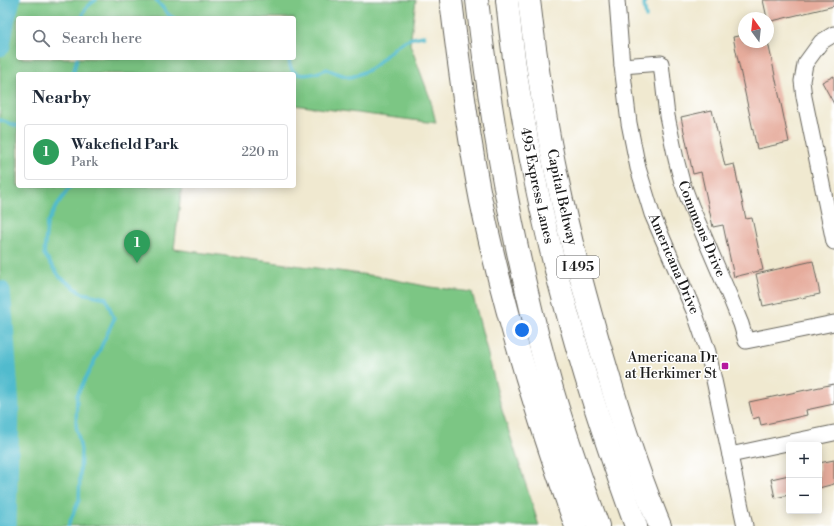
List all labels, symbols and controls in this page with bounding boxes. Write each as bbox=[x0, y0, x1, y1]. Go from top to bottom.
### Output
north arrow bbox=[738, 12, 774, 48]
search box bbox=[16, 16, 296, 60]
icon: search bbox=[30, 27, 52, 49]
text: Search here bbox=[62, 29, 142, 48]
text: Nearby bbox=[32, 87, 91, 109]
street label: 495 Express Lanes bbox=[516, 126, 558, 246]
text: Wakefield Park bbox=[71, 135, 179, 154]
text: 1 bbox=[43, 144, 49, 160]
text: 220 m bbox=[241, 144, 279, 160]
street label: Capital Beltway bbox=[542, 148, 581, 247]
text: Park bbox=[71, 154, 98, 170]
street label: Commons Drive bbox=[673, 178, 729, 280]
street label: Americana Drive bbox=[643, 210, 703, 317]
pin: 1 bbox=[124, 230, 150, 263]
road number: I 495 bbox=[557, 256, 599, 278]
your location bbox=[512, 320, 532, 340]
place label: Americana Dr at Herkimer St bbox=[625, 349, 717, 383]
marker: Americana Dr at Herkimer St bbox=[720, 361, 730, 371]
map controls bbox=[786, 442, 822, 514]
button: + bbox=[786, 442, 822, 478]
button: − bbox=[786, 478, 822, 514]

